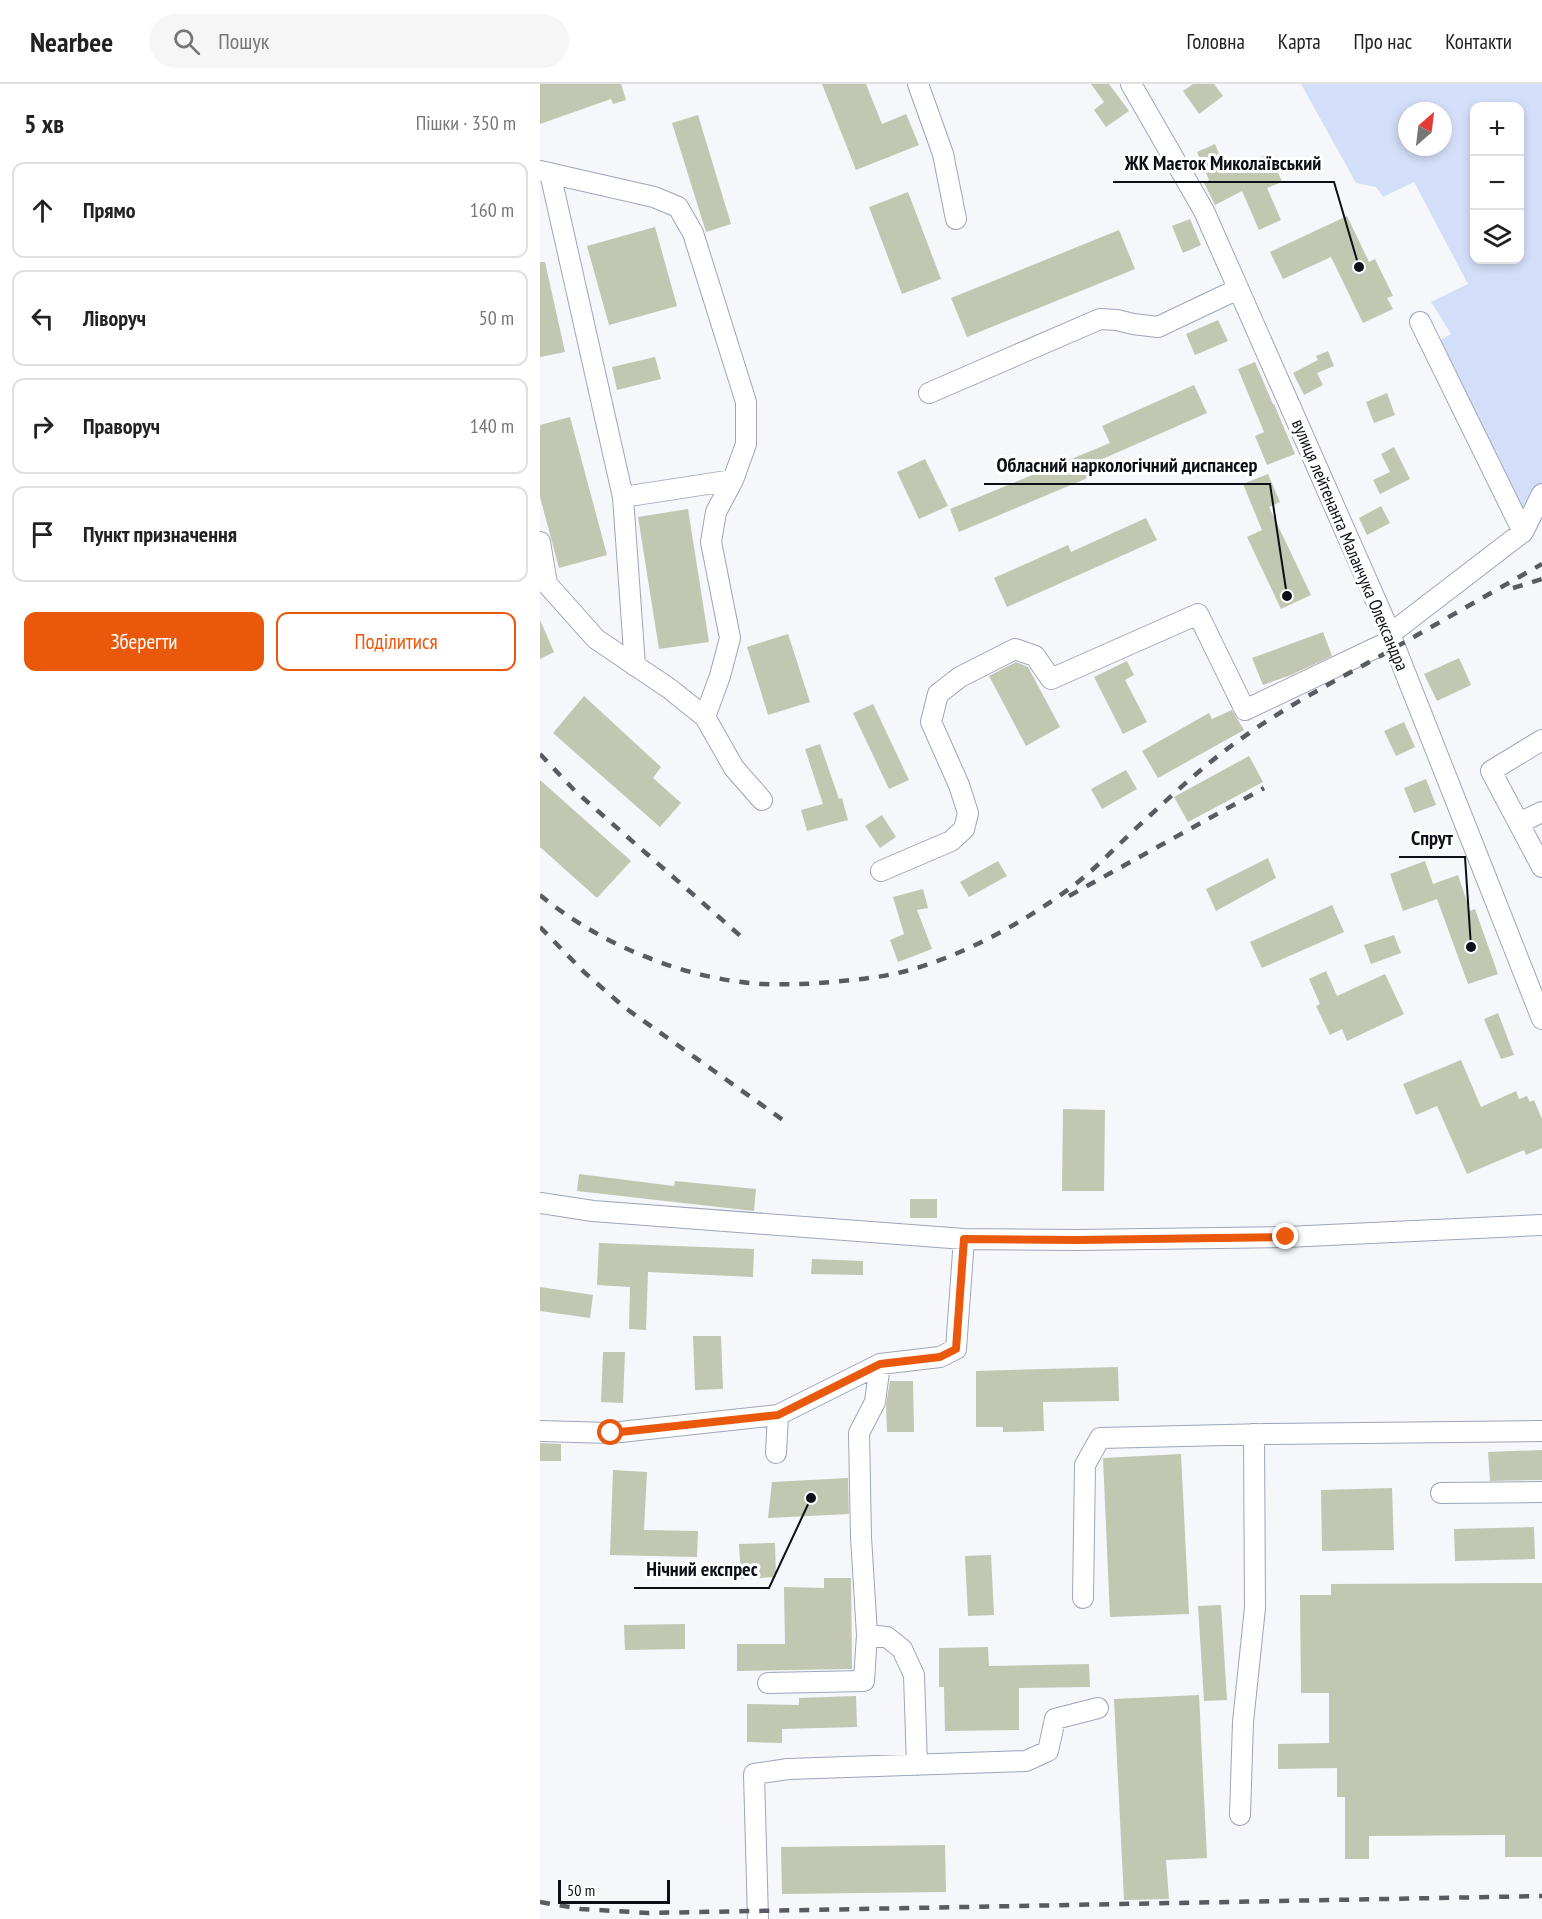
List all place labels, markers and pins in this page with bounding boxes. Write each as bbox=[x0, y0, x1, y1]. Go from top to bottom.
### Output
callout: ЖК Маєток Миколаївський bbox=[1113, 144, 1334, 182]
callout: Обласний наркологічний диспансер bbox=[984, 446, 1270, 484]
callout: Спрут bbox=[1399, 819, 1465, 857]
callout: Нічний експрес bbox=[634, 1550, 769, 1588]

